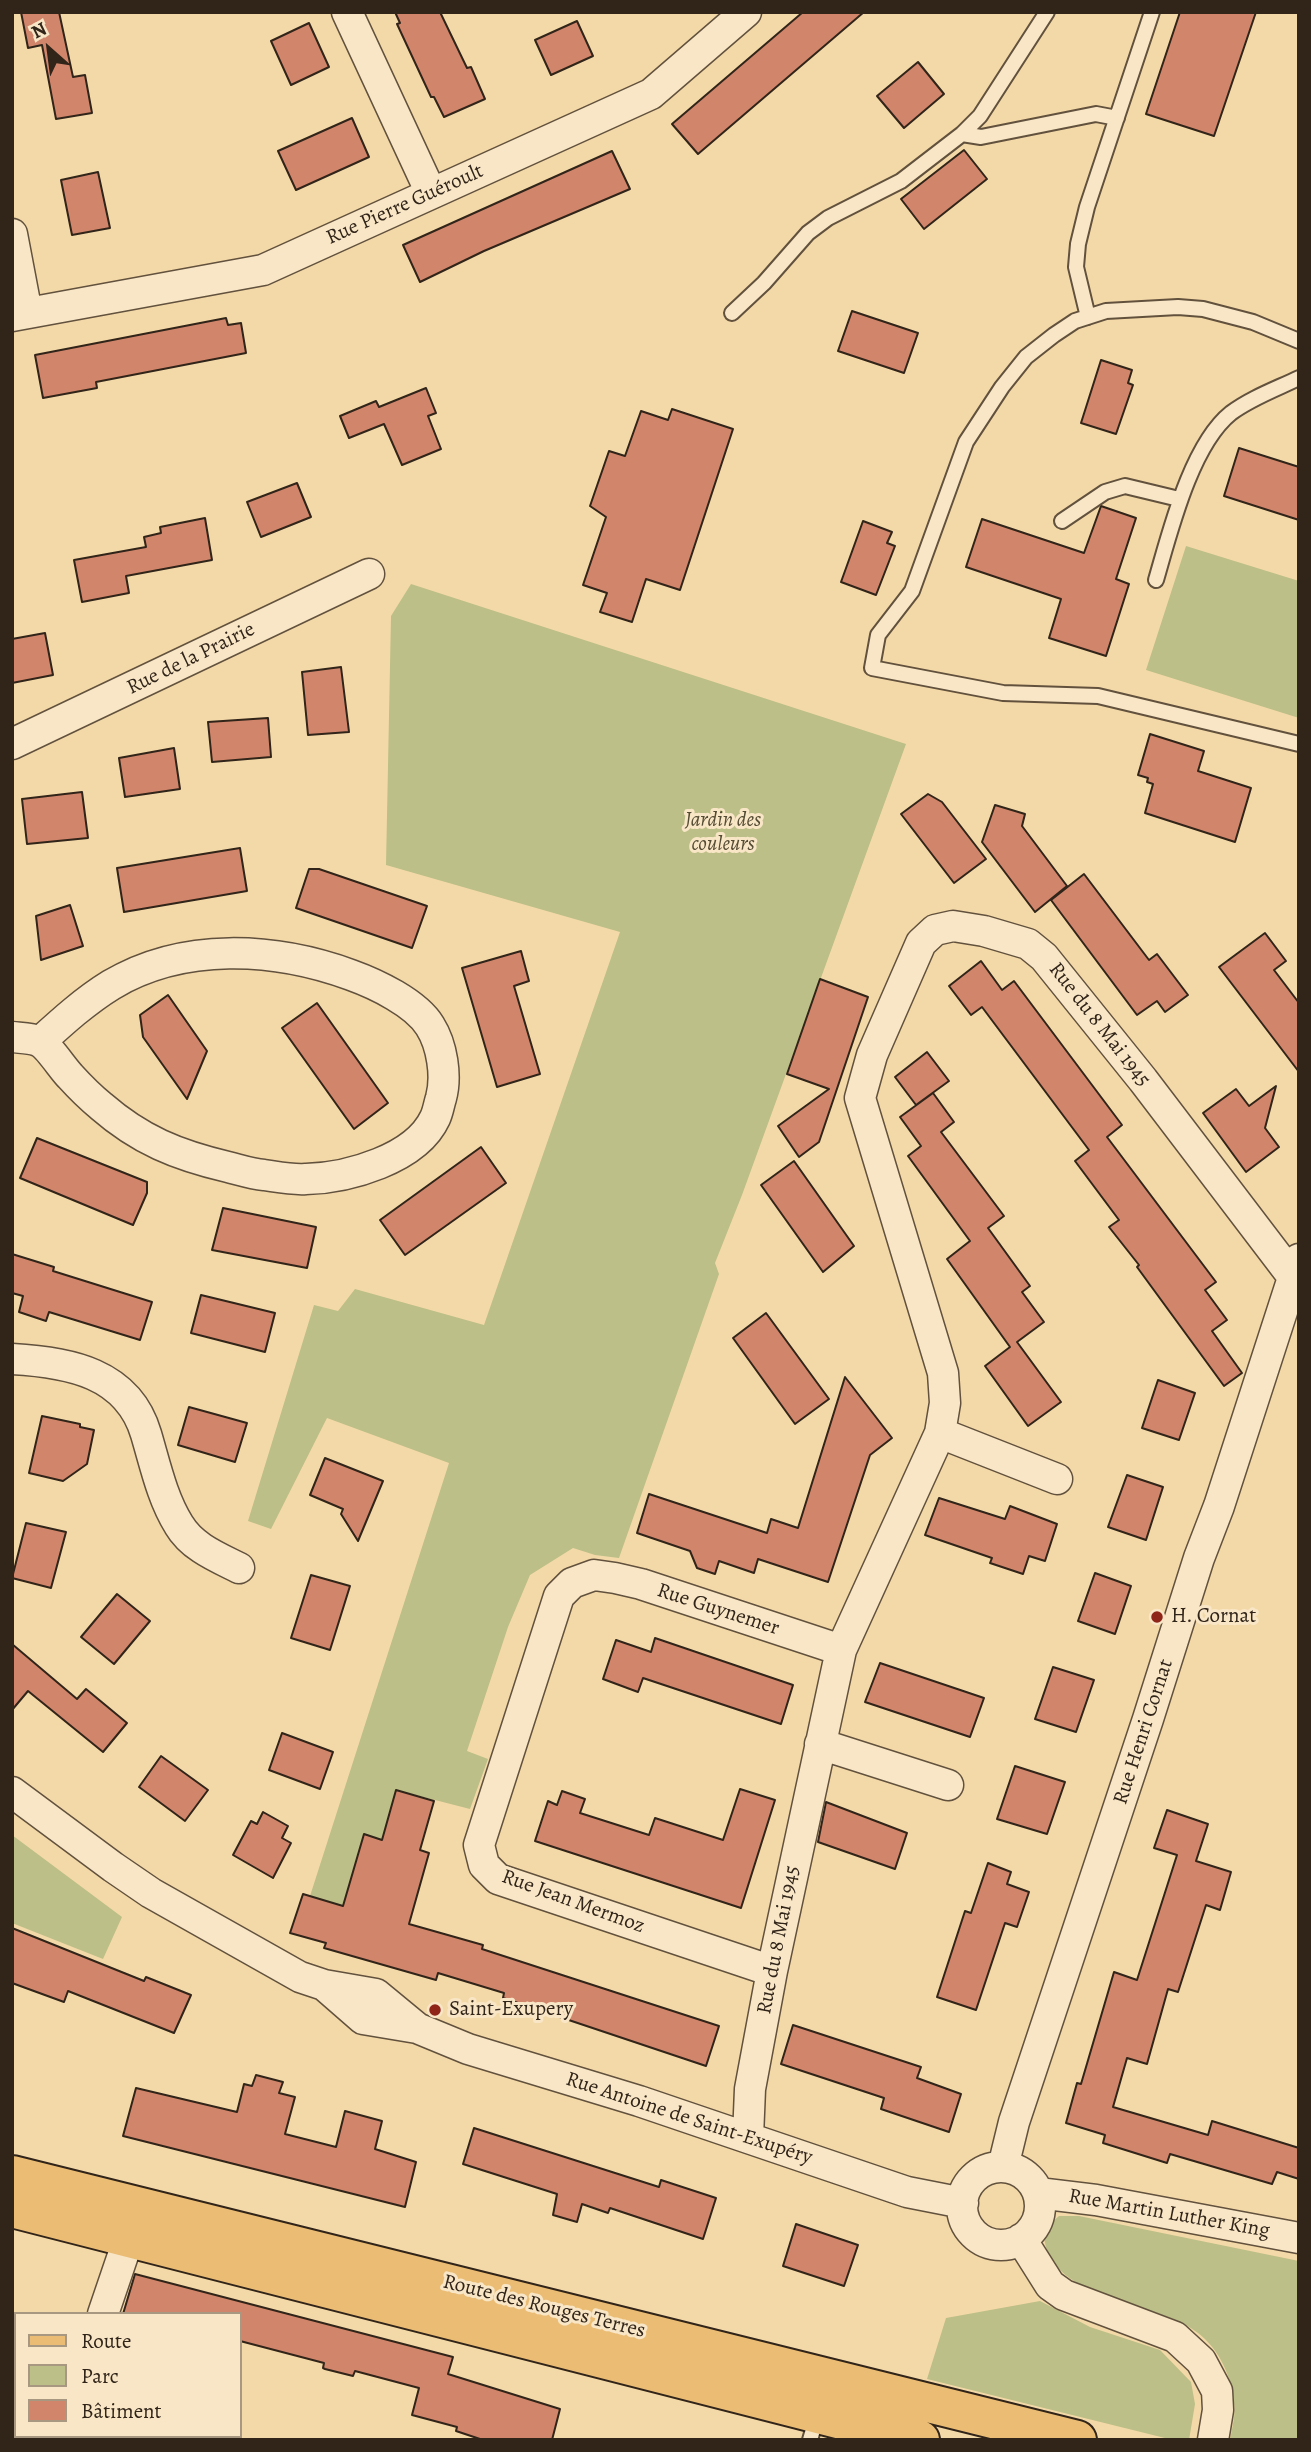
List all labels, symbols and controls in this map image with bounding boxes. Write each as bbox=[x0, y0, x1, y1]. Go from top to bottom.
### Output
north arrow bbox=[14, 14, 84, 84]
text: N bbox=[27, 16, 51, 45]
street label: Rue Pierre Guéroult bbox=[323, 159, 487, 251]
street label: Rue de la Prairie bbox=[123, 617, 259, 701]
park label: Jardin des couleurs bbox=[685, 808, 761, 858]
street label: Rue du 8 Mai 1945 bbox=[1043, 958, 1155, 1092]
street label: Rue Guynemer bbox=[654, 1578, 782, 1642]
place label: H. Cornat bbox=[1171, 1604, 1256, 1630]
marker: H. Cornat bbox=[1149, 1609, 1165, 1625]
street label: Rue Henri Cornat bbox=[1109, 1656, 1179, 1808]
street label: Rue du 8 Mai 1945 bbox=[752, 1863, 806, 2017]
street label: Rue Jean Mermoz bbox=[498, 1864, 648, 1940]
place label: Saint-Exupery bbox=[449, 1997, 573, 2023]
marker: Saint-Exupery bbox=[427, 2002, 443, 2018]
street label: Rue Antoine de Saint-Exupéry bbox=[562, 2067, 816, 2171]
street label: Rue Martin Luther King bbox=[1066, 2184, 1272, 2244]
street label: Route des Rouges Terres bbox=[440, 2270, 648, 2344]
legend bbox=[14, 2312, 242, 2438]
text: Route bbox=[81, 2327, 131, 2355]
text: Parc bbox=[81, 2362, 119, 2390]
text: Bâtiment bbox=[81, 2397, 162, 2425]

